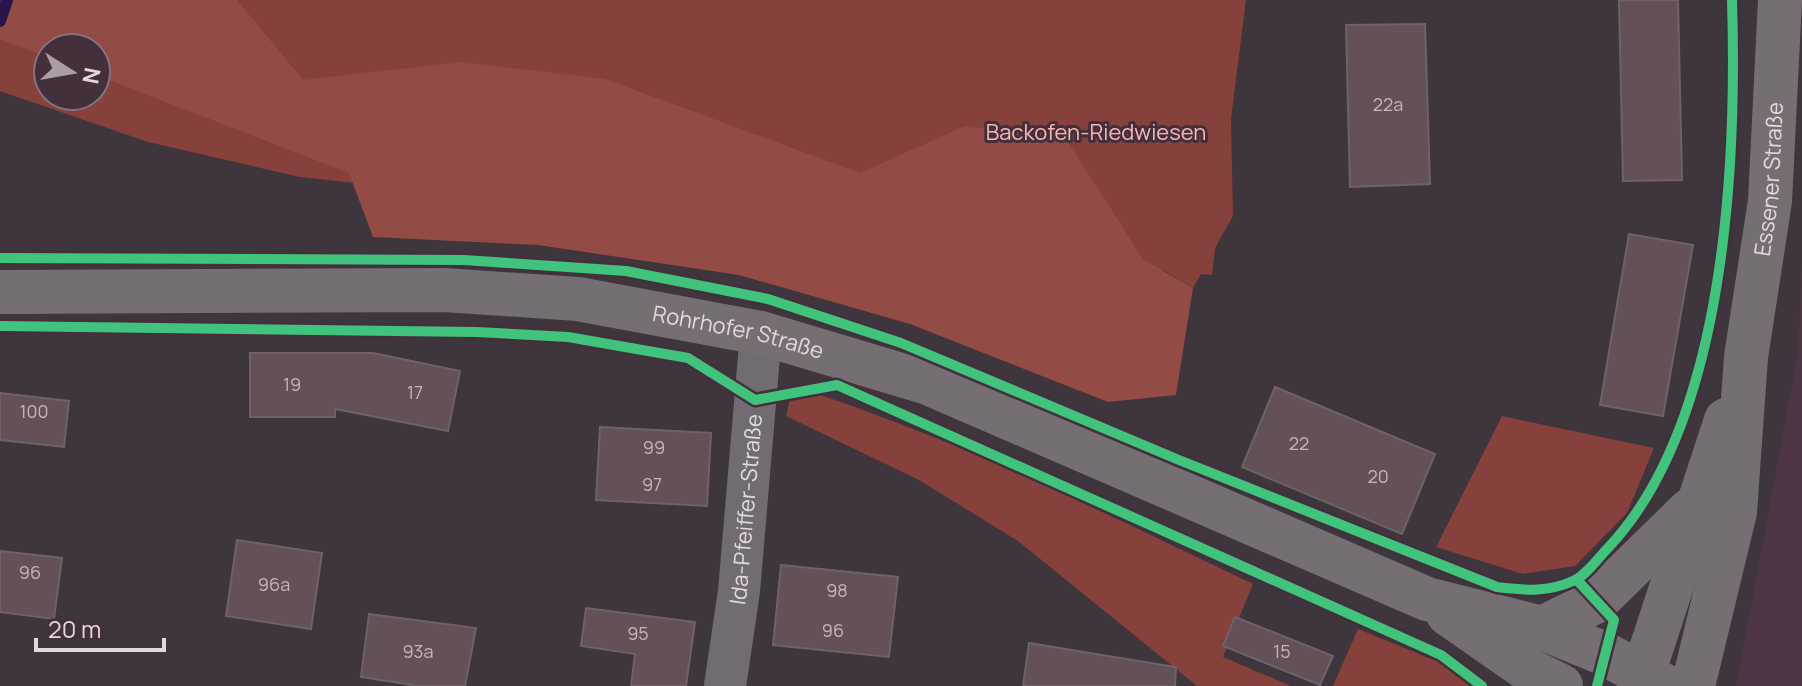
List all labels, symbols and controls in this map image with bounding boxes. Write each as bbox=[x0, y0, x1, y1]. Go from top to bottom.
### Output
north arrow bbox=[32, 32, 112, 112]
text: N bbox=[75, 65, 108, 86]
house number: 22a bbox=[1373, 92, 1403, 116]
street label: Essener Straße bbox=[1747, 101, 1790, 258]
park label: Backofen-Riedwiesen bbox=[986, 117, 1206, 147]
street label: Rohrhofer Straße bbox=[650, 298, 828, 366]
house number: 19 bbox=[283, 372, 301, 396]
house number: 17 bbox=[407, 380, 423, 404]
house number: 100 bbox=[20, 399, 48, 423]
street label: Ida-Pfeiffer-Straße bbox=[722, 412, 769, 607]
house number: 22 bbox=[1289, 431, 1309, 455]
house number: 99 bbox=[643, 435, 665, 459]
house number: 20 bbox=[1367, 464, 1389, 488]
house number: 97 bbox=[642, 472, 662, 496]
house number: 96 bbox=[19, 560, 41, 584]
house number: 96a bbox=[258, 572, 290, 596]
house number: 98 bbox=[826, 578, 848, 602]
scale bar bbox=[36, 602, 164, 652]
text: 20 m bbox=[48, 612, 101, 645]
house number: 96 bbox=[822, 618, 844, 642]
house number: 95 bbox=[627, 621, 649, 645]
house number: 93a bbox=[402, 639, 434, 663]
house number: 15 bbox=[1273, 639, 1291, 663]

